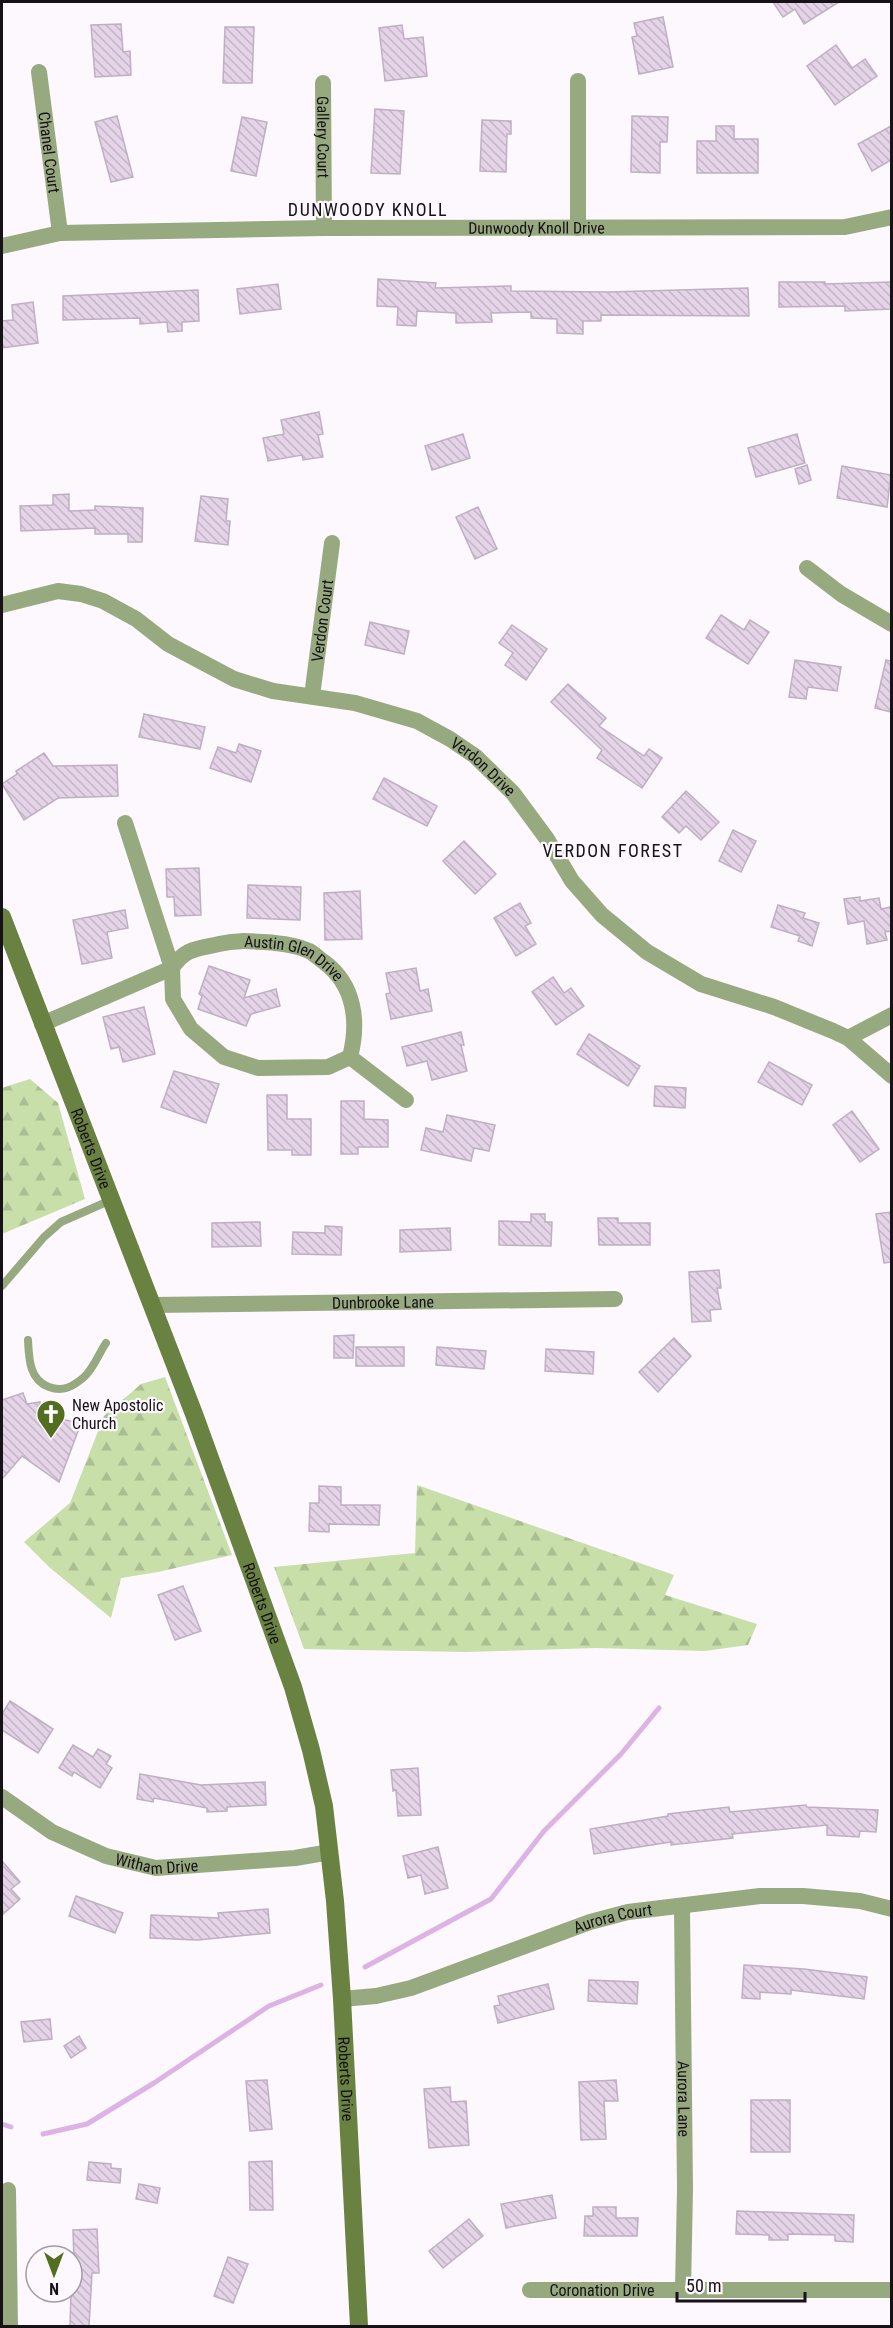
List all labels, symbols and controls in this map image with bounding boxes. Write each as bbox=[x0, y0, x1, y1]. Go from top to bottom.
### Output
street label: Gallery Court bbox=[313, 96, 333, 178]
street label: Chanel Court bbox=[34, 111, 64, 194]
district label: DUNWOODY KNOLL bbox=[288, 199, 448, 220]
street label: Dunwoody Knoll Drive bbox=[468, 218, 605, 238]
street label: Verdon Court bbox=[308, 578, 337, 663]
street label: Verdon Drive bbox=[447, 733, 519, 800]
district label: VERDON FOREST bbox=[542, 840, 684, 861]
street label: Austin Glen Drive bbox=[244, 932, 348, 985]
street label: Roberts Drive bbox=[67, 1106, 115, 1192]
street label: Dunbrooke Lane bbox=[332, 1292, 434, 1313]
place label: New Apostolic Church bbox=[72, 1396, 163, 1433]
church icon: New Apostolic Church bbox=[35, 1398, 67, 1440]
street label: Roberts Drive bbox=[239, 1560, 286, 1646]
street label: Witham Drive bbox=[113, 1850, 199, 1878]
street label: Aurora Court bbox=[571, 1900, 653, 1937]
street label: Roberts Drive bbox=[334, 2036, 357, 2122]
street label: Aurora Lane bbox=[674, 2061, 693, 2137]
north arrow bbox=[24, 2244, 84, 2304]
scale bar bbox=[677, 2265, 804, 2303]
text: 50 m bbox=[686, 2275, 721, 2296]
text: N bbox=[49, 2279, 59, 2298]
street label: Coronation Drive bbox=[549, 2281, 655, 2300]

